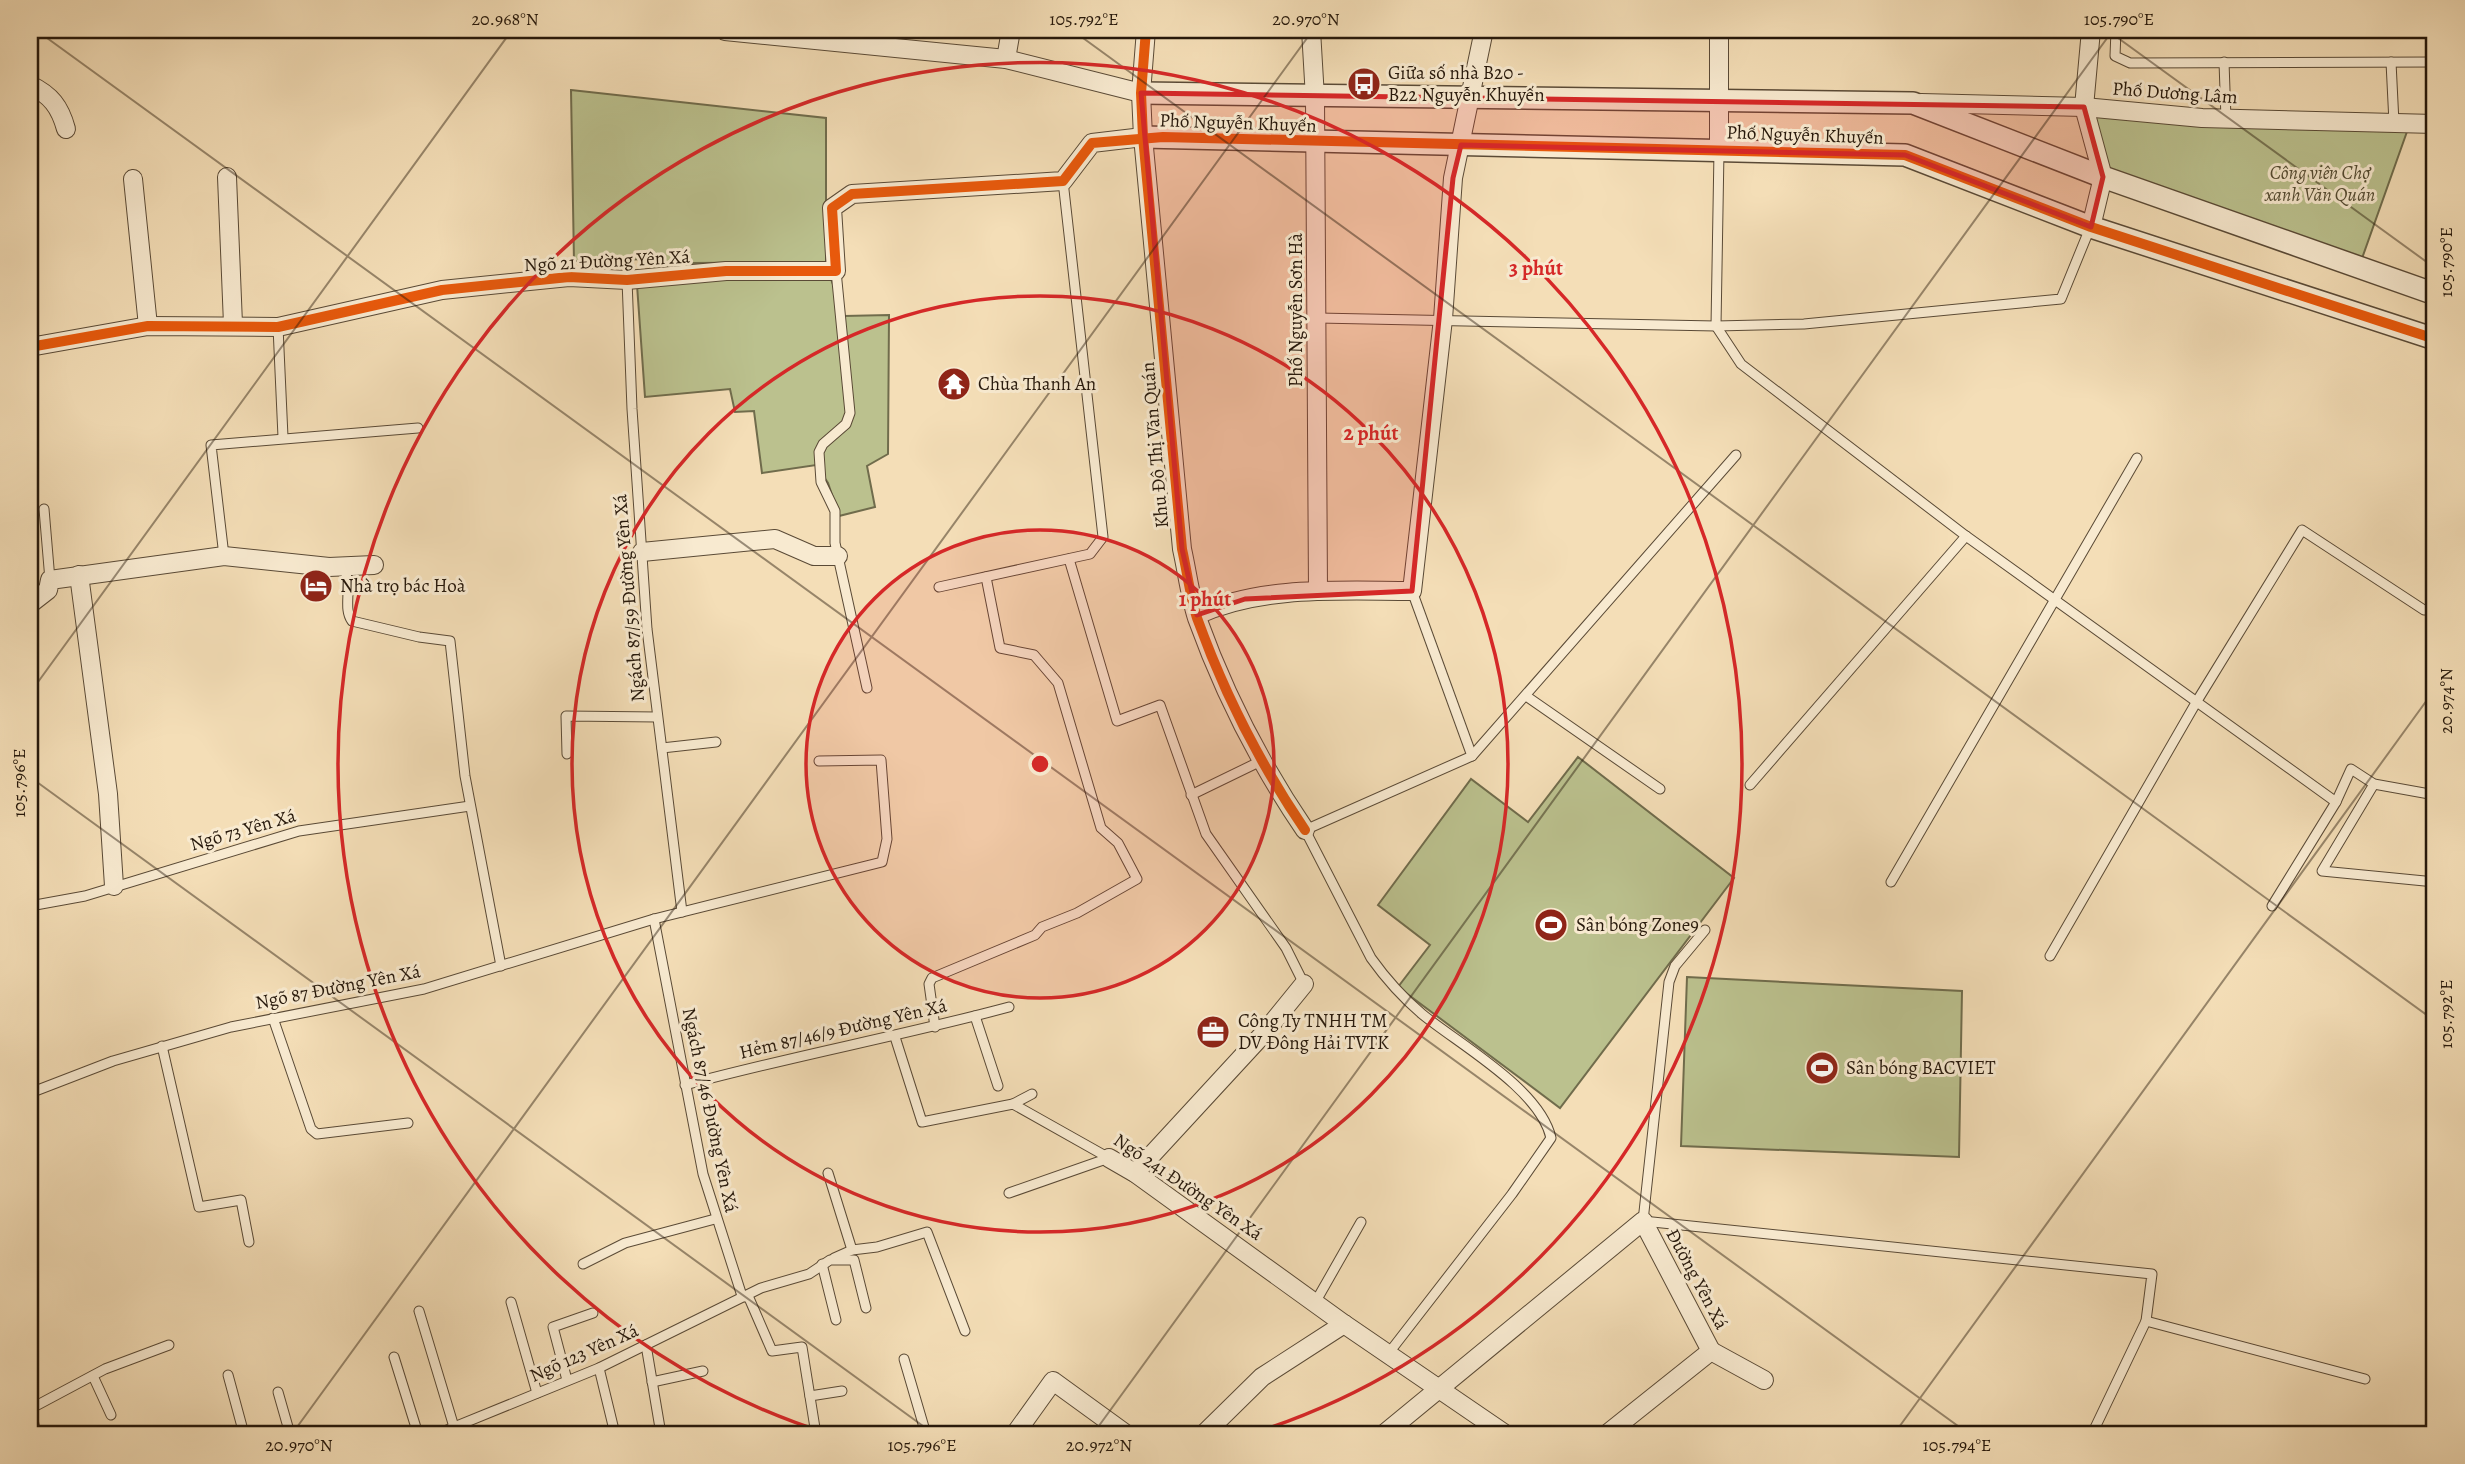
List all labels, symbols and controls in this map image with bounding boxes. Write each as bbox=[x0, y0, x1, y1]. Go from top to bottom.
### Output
text: 20.968°N bbox=[471, 7, 539, 31]
text: 105.792°E bbox=[1049, 7, 1119, 31]
text: 20.970°N bbox=[1272, 7, 1340, 31]
text: 105.790°E bbox=[2084, 7, 2154, 31]
place label: Giữa số nhà B20 - B22 Nguyễn Khuyến bbox=[1388, 60, 1545, 108]
bus stop icon: Giữa số nhà B20 - B22 Nguyễn Khuyến bbox=[1345, 65, 1383, 103]
street label: Phố Dương Lâm bbox=[2111, 76, 2239, 110]
street label: Phố Nguyễn Khuyến bbox=[1159, 107, 1317, 139]
street label: Phố Nguyễn Khuyến bbox=[1726, 119, 1884, 151]
park label: Công viên Chợ xanh Văn Quán bbox=[2264, 160, 2375, 208]
text: 105.790°E bbox=[2434, 227, 2458, 297]
street label: Phố Nguyễn Sơn Hà bbox=[1283, 233, 1309, 387]
street label: Ngõ 21 Đường Yên Xá bbox=[523, 244, 691, 278]
text: 3 phút bbox=[1509, 254, 1563, 282]
street label: Khu Đô Thị Văn Quán bbox=[1135, 361, 1175, 529]
temple icon: Chùa Thanh An bbox=[935, 365, 973, 403]
place label: Chùa Thanh An bbox=[978, 371, 1096, 397]
text: 2 phút bbox=[1344, 419, 1398, 447]
street label: Ngách 87/59 Đường Yên Xá bbox=[607, 493, 651, 703]
hotel icon: Nhà trọ bác Hoà bbox=[297, 567, 335, 605]
place label: Nhà trọ bác Hoà bbox=[340, 573, 466, 599]
text: 1 phút bbox=[1179, 585, 1231, 613]
text: 20.974°N bbox=[2434, 668, 2458, 734]
text: 105.796°E bbox=[7, 748, 31, 818]
centre of rings bbox=[1028, 752, 1052, 776]
street label: Ngõ 73 Yên Xá bbox=[187, 802, 299, 858]
sports icon: Sân bóng Zone9 bbox=[1532, 906, 1570, 944]
place label: Sân bóng Zone9 bbox=[1576, 912, 1699, 938]
street label: Ngõ 87 Đường Yên Xá bbox=[253, 958, 423, 1016]
text: 105.792°E bbox=[2434, 979, 2458, 1049]
street label: Hẻm 87/46/9 Đường Yên Xá bbox=[737, 992, 950, 1066]
street label: Ngách 87/46 Đường Yên Xá bbox=[676, 1005, 744, 1215]
place label: Công Ty TNHH TM DV Đông Hải TVTK bbox=[1238, 1008, 1389, 1056]
office icon: Công Ty TNHH TM DV Đông Hải TVTK bbox=[1194, 1013, 1232, 1051]
sports icon: Sân bóng BACVIET bbox=[1803, 1049, 1841, 1087]
place label: Sân bóng BACVIET bbox=[1846, 1055, 1996, 1081]
street label: Ngõ 241 Đường Yên Xá bbox=[1108, 1127, 1268, 1247]
street label: Đường Yên Xá bbox=[1660, 1224, 1735, 1334]
street label: Ngõ 123 Yên Xá bbox=[525, 1317, 643, 1389]
text: 20.970°N bbox=[265, 1433, 333, 1457]
text: 105.796°E bbox=[887, 1433, 957, 1457]
text: 20.972°N bbox=[1066, 1433, 1132, 1457]
text: 105.794°E bbox=[1923, 1433, 1991, 1457]

